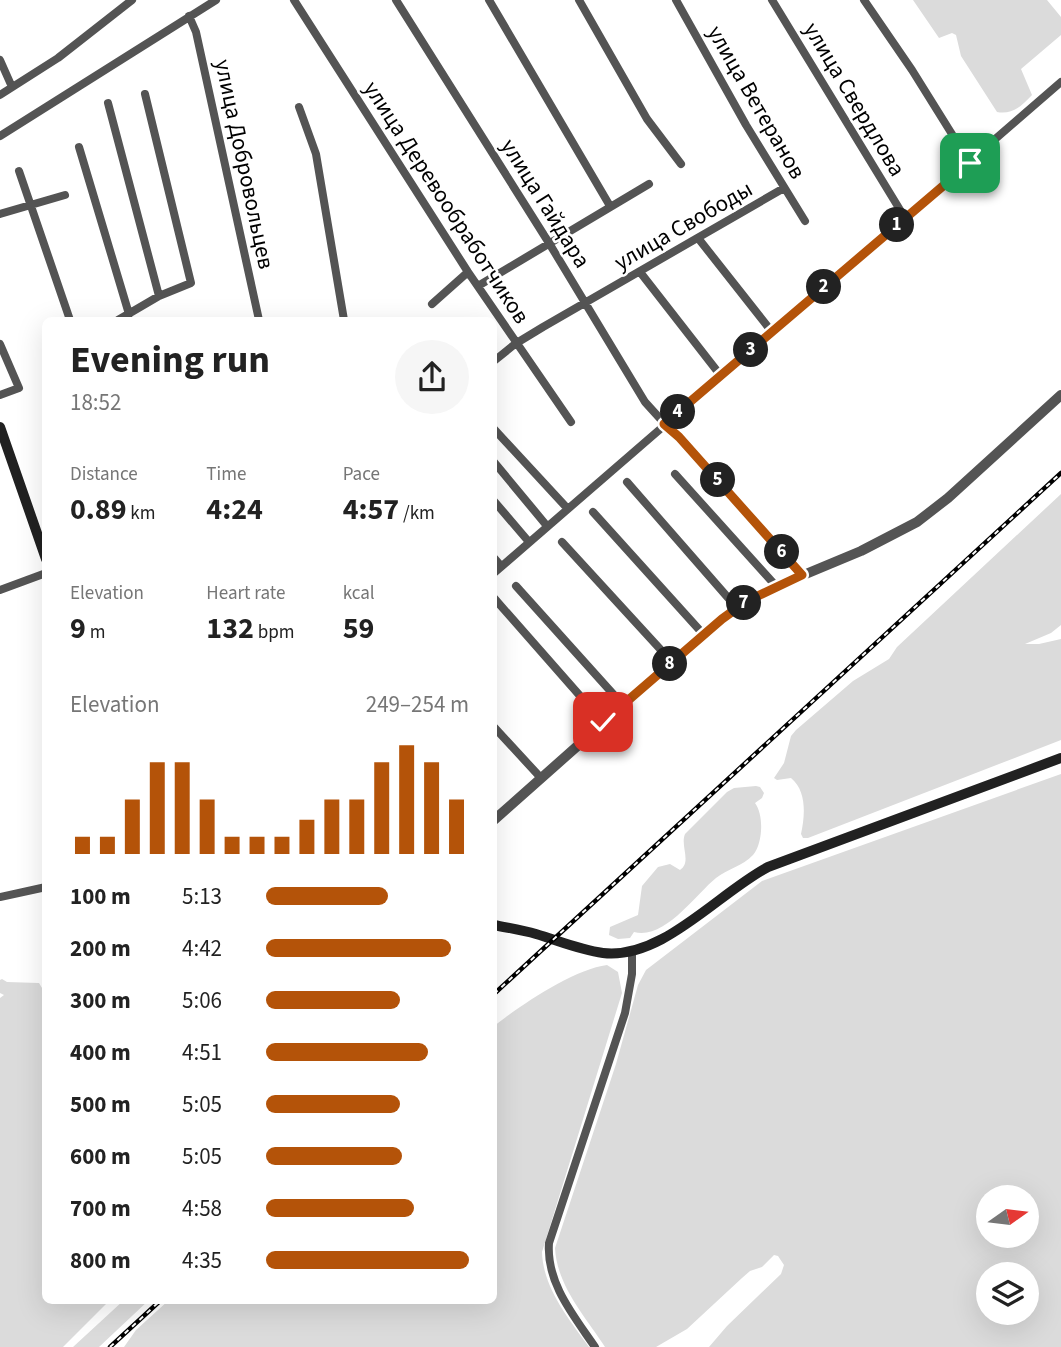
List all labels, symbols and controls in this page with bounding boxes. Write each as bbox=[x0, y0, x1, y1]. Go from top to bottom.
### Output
street label: улица Свердлова bbox=[795, 16, 914, 183]
street label: улица Ветеранов bbox=[699, 19, 814, 185]
street label: улица Добровольцев bbox=[206, 56, 283, 272]
street label: улица Деревообработчиков bbox=[356, 74, 538, 330]
street label: улица Гайдара bbox=[493, 132, 598, 274]
pin bbox=[940, 133, 1000, 193]
icon: arrive bbox=[951, 144, 989, 182]
street label: улица Свободы bbox=[608, 172, 759, 278]
pin: 1 bbox=[880, 208, 914, 243]
text: 1 bbox=[891, 211, 902, 238]
pin: 2 bbox=[806, 270, 842, 304]
text: 2 bbox=[818, 273, 829, 300]
pin: 3 bbox=[734, 332, 768, 368]
text: Evening run bbox=[70, 333, 270, 387]
text: 3 bbox=[745, 336, 756, 363]
button: share bbox=[395, 340, 469, 414]
text: 18:52 bbox=[70, 386, 121, 419]
pin: 4 bbox=[660, 394, 696, 430]
text: 4 bbox=[672, 398, 683, 425]
text: Distance bbox=[70, 461, 138, 488]
text: Time bbox=[206, 461, 246, 488]
text: Pace bbox=[343, 461, 380, 488]
pin: 5 bbox=[700, 462, 736, 498]
text: 5 bbox=[712, 466, 723, 493]
text: 0.89 bbox=[70, 488, 127, 531]
text: 4:24 bbox=[206, 488, 263, 531]
text: 4:57 bbox=[343, 488, 399, 531]
text: km bbox=[127, 500, 156, 527]
text: /km bbox=[399, 500, 435, 527]
pin: 6 bbox=[764, 534, 800, 570]
text: 6 bbox=[776, 538, 787, 565]
text: Elevation bbox=[70, 580, 144, 607]
text: Heart rate bbox=[206, 580, 285, 607]
text: kcal bbox=[343, 580, 375, 607]
pin: 7 bbox=[726, 586, 762, 620]
text: 7 bbox=[738, 589, 749, 616]
text: 9 bbox=[70, 607, 86, 650]
text: 132 bbox=[206, 607, 254, 650]
text: 59 bbox=[343, 607, 374, 650]
text: m bbox=[86, 619, 105, 646]
text: bpm bbox=[254, 619, 294, 646]
pin: 8 bbox=[652, 646, 688, 682]
text: 8 bbox=[664, 650, 675, 677]
text: Elevation bbox=[70, 688, 160, 721]
text: 249–254 m bbox=[366, 688, 469, 721]
pin bbox=[573, 692, 633, 752]
icon: check bbox=[584, 703, 622, 741]
text: 100 m bbox=[70, 880, 131, 913]
text: 5:13 bbox=[182, 880, 222, 913]
text: 200 m bbox=[70, 932, 131, 965]
text: 4:42 bbox=[182, 932, 222, 965]
text: 300 m bbox=[70, 984, 131, 1017]
text: 5:06 bbox=[182, 984, 222, 1017]
text: 400 m bbox=[70, 1036, 131, 1069]
text: 4:51 bbox=[182, 1036, 222, 1069]
text: 500 m bbox=[70, 1088, 131, 1121]
text: 5:05 bbox=[182, 1088, 222, 1121]
text: 600 m bbox=[70, 1140, 131, 1173]
text: 5:05 bbox=[182, 1140, 222, 1173]
north arrow bbox=[976, 1185, 1040, 1248]
map controls bbox=[976, 1185, 1039, 1325]
text: 700 m bbox=[70, 1192, 131, 1225]
text: 4:58 bbox=[182, 1192, 222, 1225]
text: 800 m bbox=[70, 1244, 131, 1277]
text: 4:35 bbox=[182, 1244, 222, 1277]
button: layers bbox=[976, 1262, 1039, 1325]

